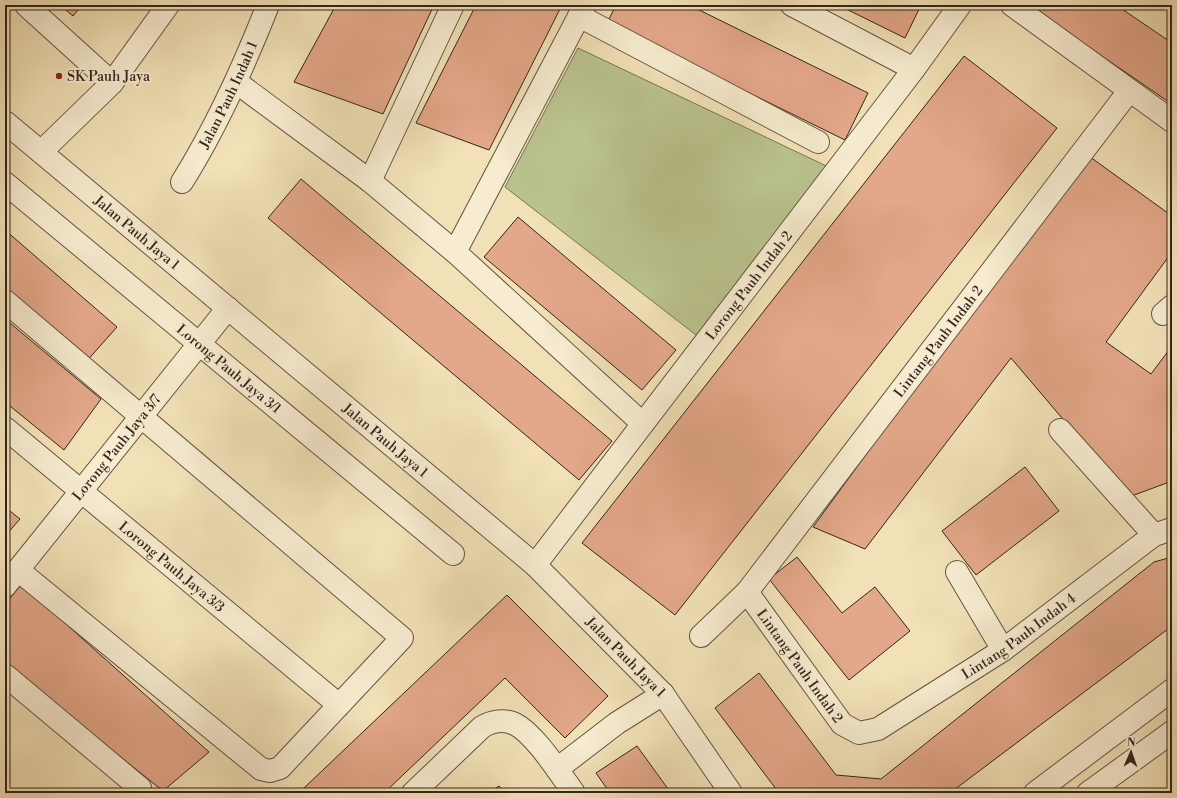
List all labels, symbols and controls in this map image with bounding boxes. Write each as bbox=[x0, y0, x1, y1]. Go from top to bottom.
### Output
street label: Jalan Pauh Indah 1 bbox=[195, 39, 262, 153]
place label: SK Pauh Jaya bbox=[67, 68, 151, 86]
marker: SK Pauh Jaya bbox=[54, 71, 64, 81]
street label: Jalan Pauh Jaya 1 bbox=[89, 191, 183, 274]
street label: Lorong Pauh Indah 2 bbox=[702, 228, 797, 344]
street label: Lintang Pauh Indah 2 bbox=[891, 282, 987, 401]
street label: Lorong Pauh Jaya 3/1 bbox=[172, 321, 285, 418]
street label: Lorong Pauh Jaya 3/7 bbox=[69, 391, 165, 505]
street label: Jalan Pauh Jaya 1 bbox=[338, 399, 432, 482]
street label: Lorong Pauh Jaya 3/3 bbox=[115, 518, 228, 617]
street label: Lintang Pauh Indah 4 bbox=[959, 590, 1080, 684]
street label: Lintang Pauh Indah 2 bbox=[752, 606, 846, 727]
street label: Jalan Pauh Jaya 1 bbox=[581, 613, 669, 702]
north arrow bbox=[1111, 732, 1151, 772]
text: N bbox=[1127, 736, 1136, 750]

